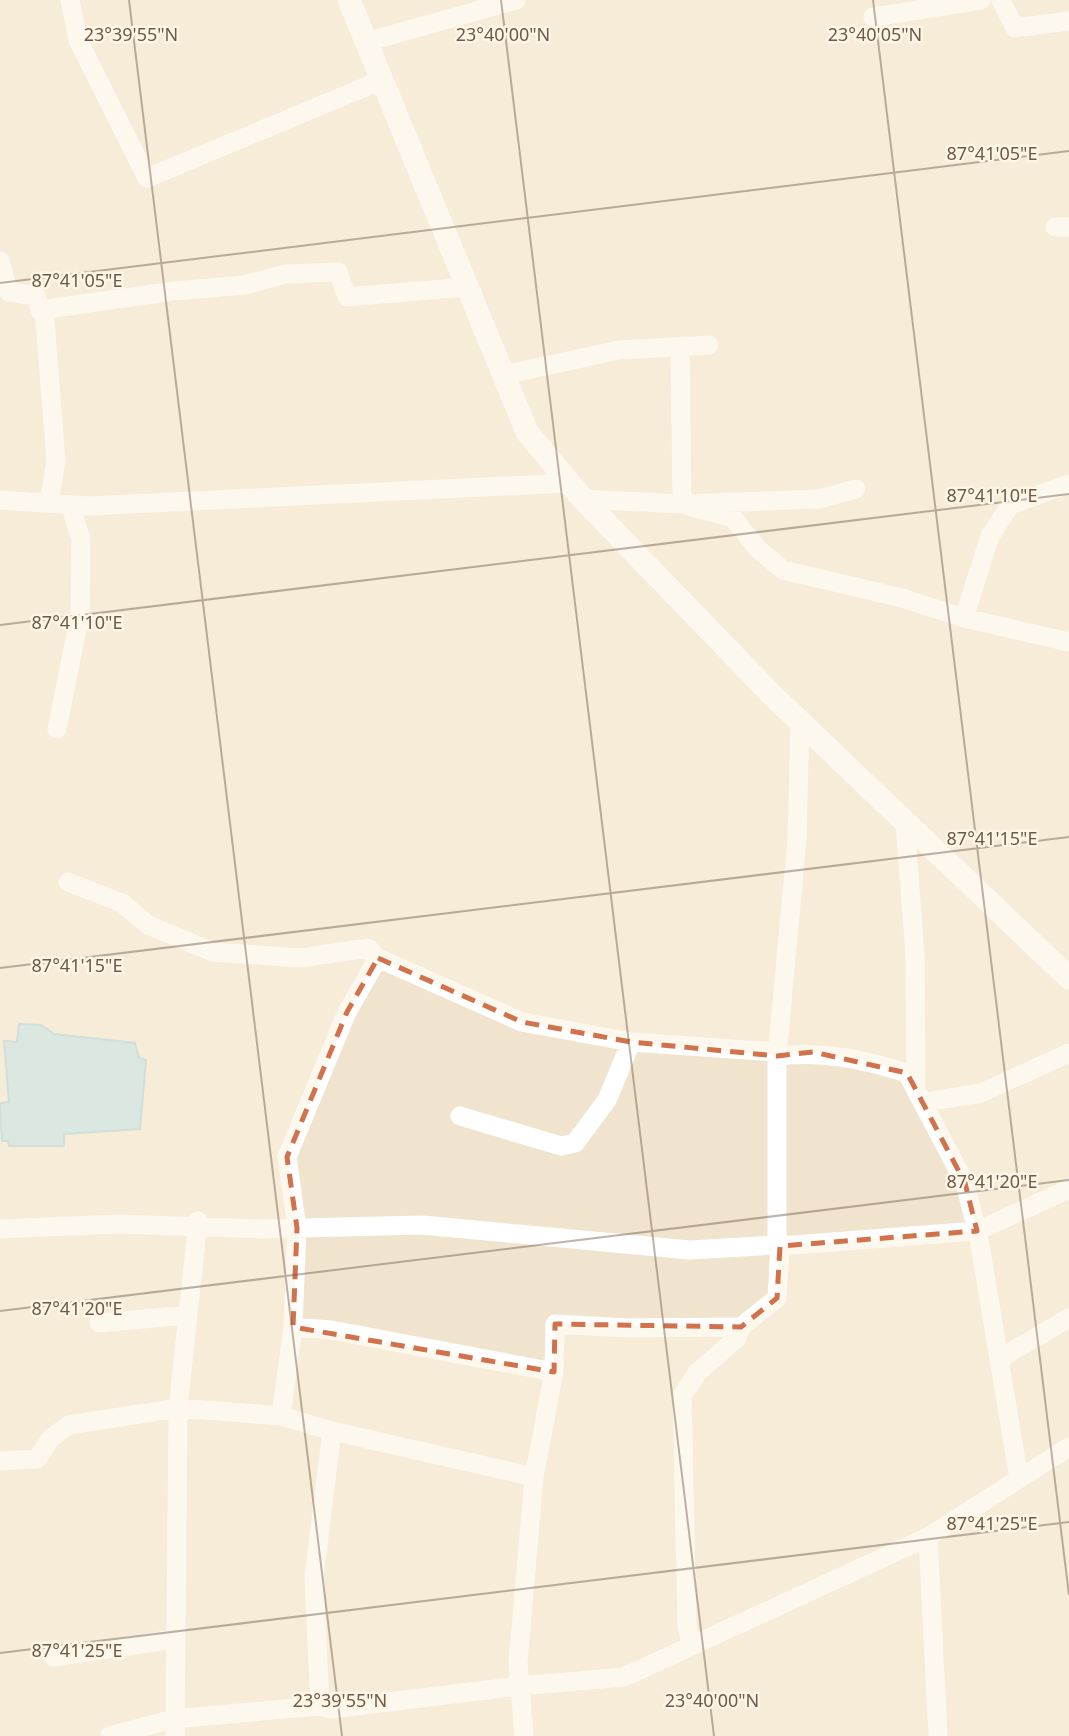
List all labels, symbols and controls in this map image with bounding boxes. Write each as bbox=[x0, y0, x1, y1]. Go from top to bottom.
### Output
text: 23°39'55"N bbox=[84, 22, 178, 46]
text: 23°40'00"N bbox=[456, 22, 550, 46]
text: 23°40'05"N bbox=[828, 22, 922, 46]
text: 87°41'05"E bbox=[947, 141, 1037, 165]
text: 87°41'05"E bbox=[32, 268, 122, 292]
text: 87°41'10"E bbox=[947, 483, 1037, 507]
text: 87°41'10"E bbox=[32, 610, 122, 634]
text: 87°41'15"E bbox=[947, 826, 1037, 850]
text: 87°41'15"E bbox=[32, 953, 122, 977]
text: 87°41'20"E bbox=[947, 1169, 1037, 1193]
text: 87°41'20"E bbox=[32, 1296, 122, 1320]
text: 87°41'25"E bbox=[947, 1511, 1037, 1535]
text: 87°41'25"E bbox=[32, 1638, 122, 1662]
text: 23°39'55"N bbox=[293, 1688, 387, 1712]
text: 23°40'00"N bbox=[665, 1688, 759, 1712]

